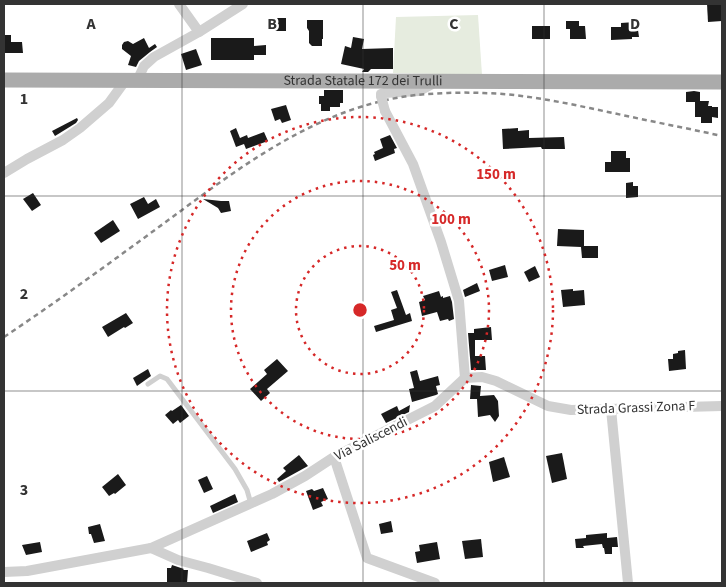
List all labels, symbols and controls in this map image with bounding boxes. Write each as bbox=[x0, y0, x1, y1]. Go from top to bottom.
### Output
text: A bbox=[85, 13, 96, 35]
text: B bbox=[267, 13, 277, 35]
text: C bbox=[449, 13, 459, 35]
text: D bbox=[630, 13, 640, 35]
street label: Strada Statale 172 dei Trulli bbox=[283, 71, 443, 91]
text: 1 bbox=[20, 88, 28, 110]
text: 150 m bbox=[476, 164, 516, 185]
text: 100 m bbox=[431, 209, 471, 230]
text: 50 m bbox=[389, 255, 421, 276]
text: 2 bbox=[20, 283, 28, 305]
centre of rings bbox=[351, 301, 369, 319]
street label: Strada Grassi Zona F bbox=[576, 396, 696, 420]
street label: Via Saliscendi bbox=[331, 412, 411, 466]
text: 3 bbox=[20, 479, 28, 501]

